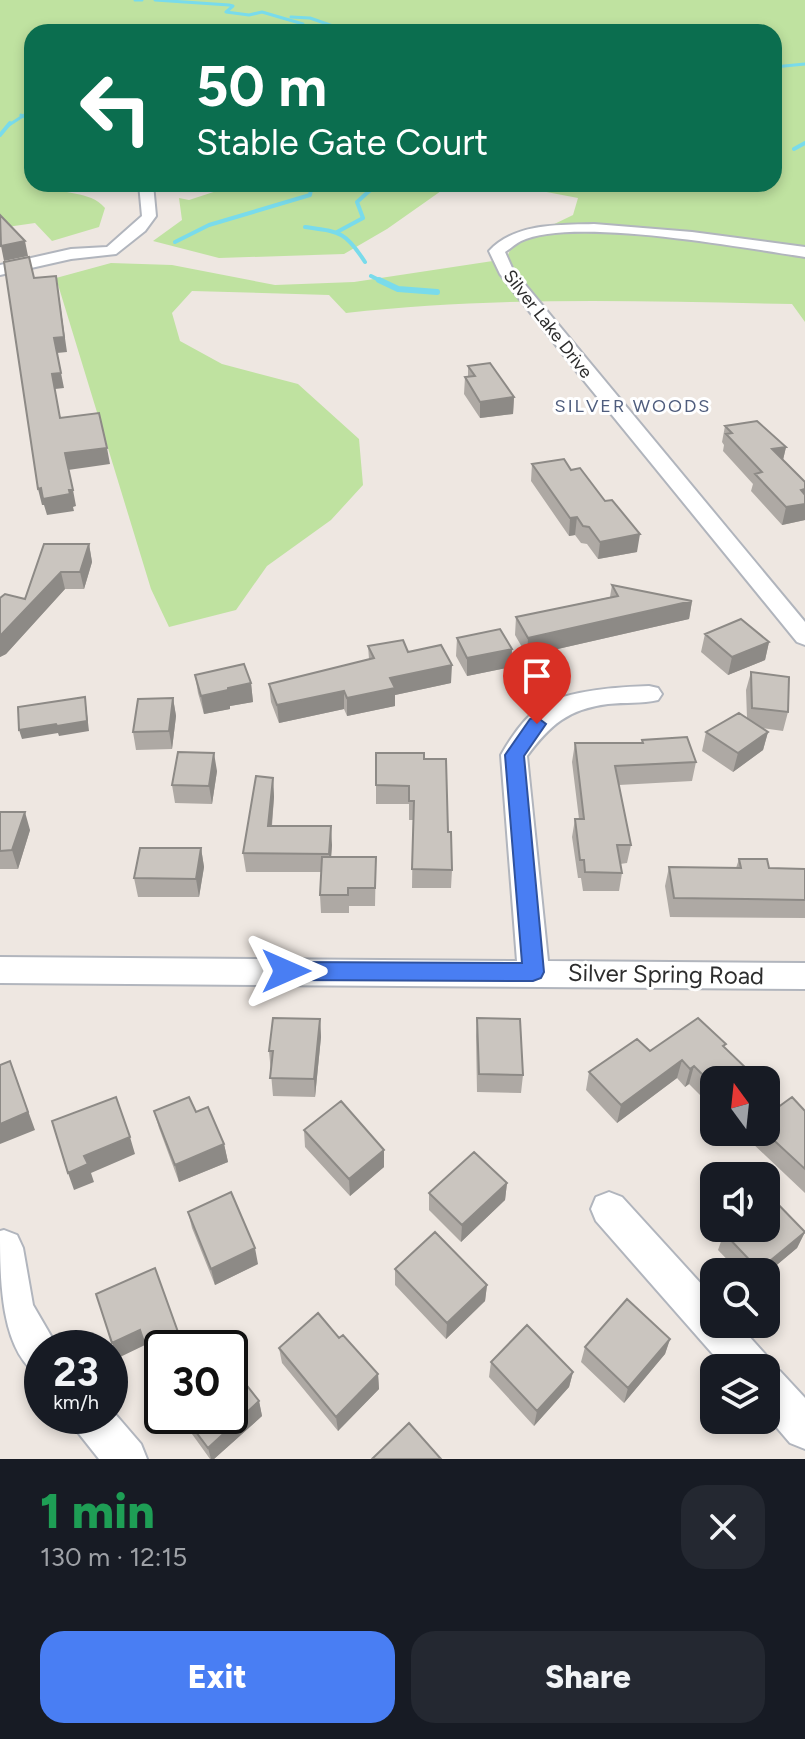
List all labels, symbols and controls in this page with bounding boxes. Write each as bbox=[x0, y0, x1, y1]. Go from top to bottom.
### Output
text: 50 m bbox=[196, 53, 327, 120]
icon: left bbox=[64, 56, 168, 160]
text: Stable Gate Court bbox=[196, 121, 488, 164]
street label: Silver Lake Drive bbox=[499, 265, 597, 383]
district label: SILVER WOODS bbox=[555, 395, 711, 417]
pin bbox=[503, 642, 571, 724]
icon: arrive bbox=[515, 654, 559, 698]
position arrow bbox=[244, 929, 328, 1013]
street label: Silver Spring Road bbox=[568, 958, 764, 990]
north arrow bbox=[700, 1066, 780, 1146]
map controls bbox=[700, 1066, 780, 1434]
button: sound bbox=[700, 1162, 780, 1242]
button: search bbox=[700, 1258, 780, 1338]
speed limit sign: 30 bbox=[144, 1330, 248, 1434]
text: 23 bbox=[53, 1348, 99, 1396]
button: layers bbox=[700, 1354, 780, 1434]
text: km/h bbox=[53, 1390, 99, 1414]
text: 1 min bbox=[40, 1482, 155, 1540]
button: close bbox=[681, 1485, 765, 1569]
text: 130 m · 12:15 bbox=[40, 1541, 187, 1573]
button: Exit bbox=[40, 1631, 395, 1723]
button: Share bbox=[411, 1631, 765, 1723]

